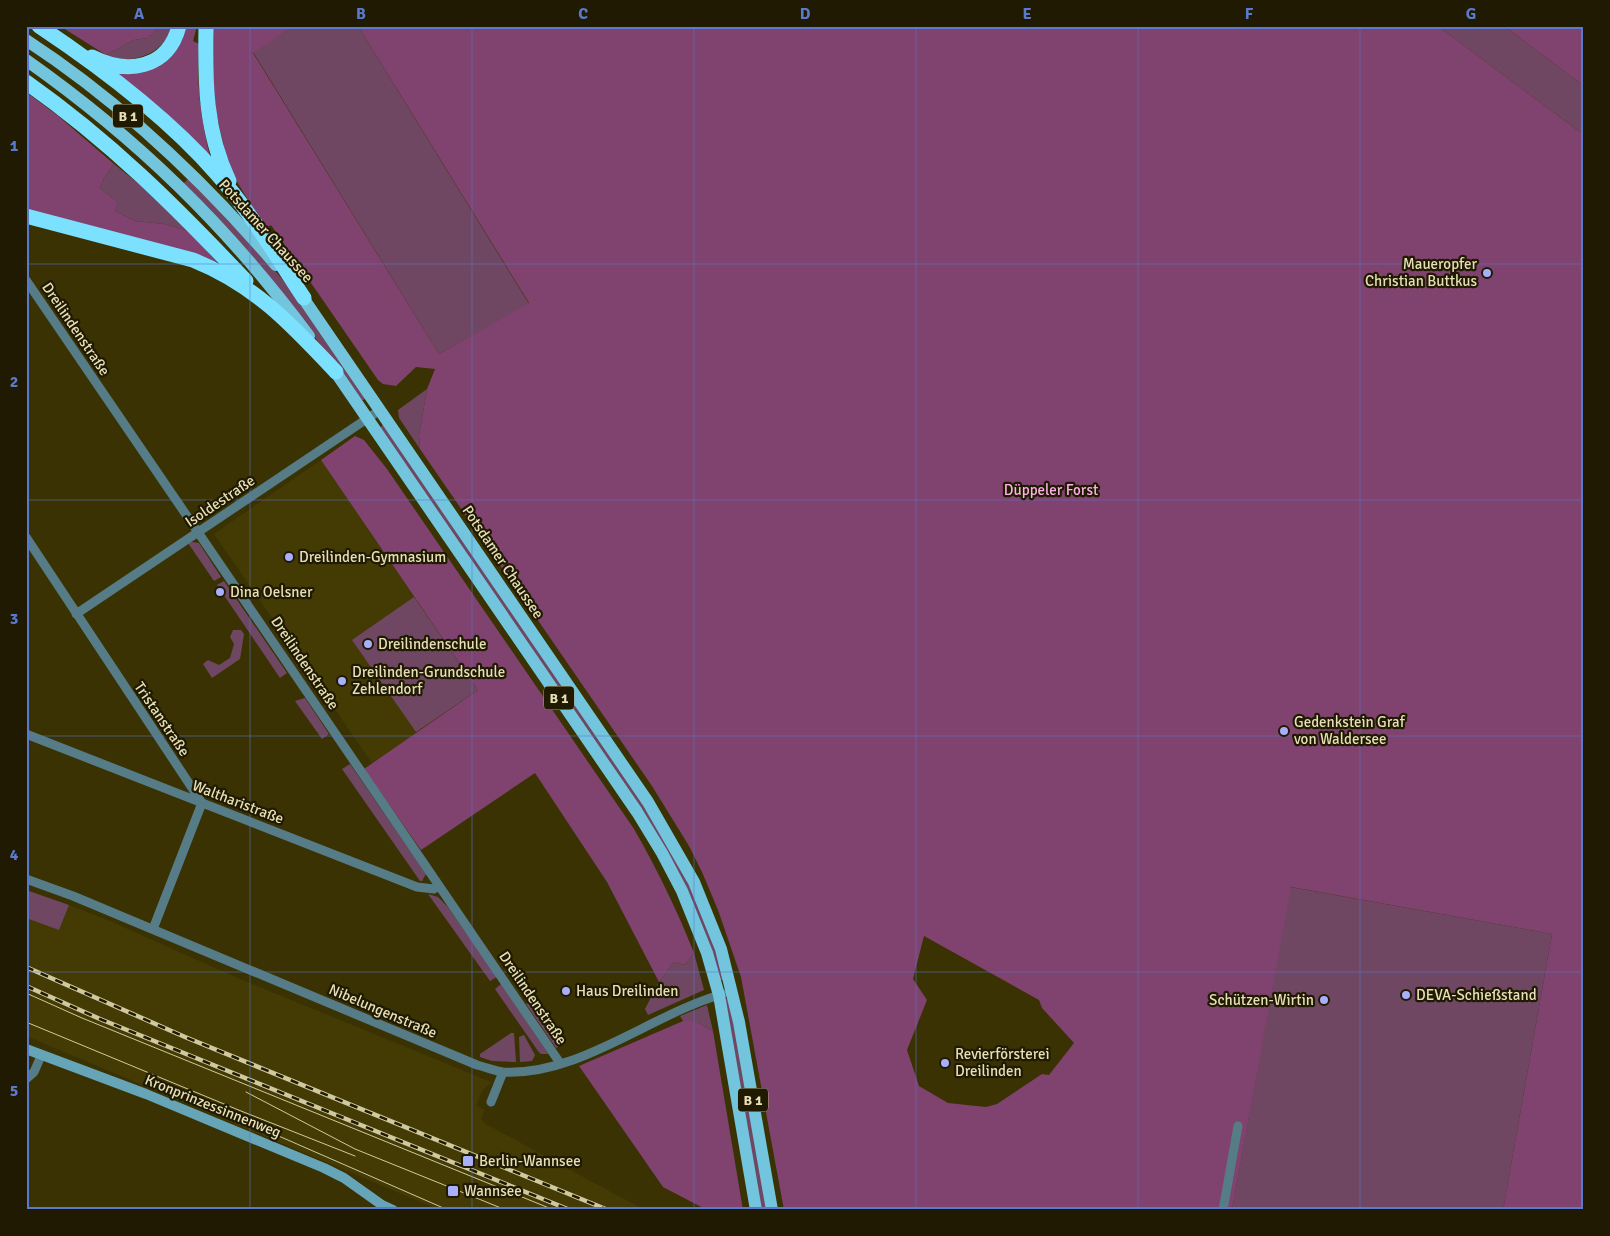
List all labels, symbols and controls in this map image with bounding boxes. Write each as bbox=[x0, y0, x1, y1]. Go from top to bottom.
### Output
text: A bbox=[134, 4, 145, 24]
text: B bbox=[356, 4, 366, 24]
text: C bbox=[578, 4, 588, 24]
text: D bbox=[800, 4, 811, 24]
text: E bbox=[1022, 4, 1032, 24]
text: F bbox=[1245, 4, 1254, 24]
text: G bbox=[1466, 4, 1476, 24]
road number: B 1 bbox=[113, 104, 143, 128]
text: 1 bbox=[10, 136, 19, 156]
street label: Potsdamer Chaussee bbox=[215, 176, 317, 286]
place label: Maueropfer Christian Buttkus bbox=[1365, 255, 1477, 290]
marker: Maueropfer Christian Buttkus bbox=[1481, 267, 1493, 279]
street label: Dreilindenstraße bbox=[38, 279, 114, 379]
text: 2 bbox=[10, 372, 18, 392]
street label: Isoldestraße bbox=[182, 471, 258, 531]
park label: Düppeler Forst bbox=[1004, 481, 1098, 499]
street label: Potsdamer Chaussee bbox=[458, 502, 548, 622]
place label: Dreilinden-Gymnasium bbox=[299, 548, 446, 566]
marker: Dreilinden-Gymnasium bbox=[283, 551, 295, 563]
place label: Dina Oelsner bbox=[230, 583, 313, 601]
marker: Dina Oelsner bbox=[214, 586, 226, 598]
text: 3 bbox=[10, 609, 18, 629]
street label: Dreilindenstraße bbox=[267, 613, 343, 713]
place label: Dreilindenschule bbox=[378, 635, 487, 653]
marker: Dreilindenschule bbox=[362, 638, 374, 650]
place label: Dreilinden-Grundschule Zehlendorf bbox=[352, 663, 505, 698]
marker: Dreilinden-Grundschule Zehlendorf bbox=[336, 675, 348, 687]
street label: Tristanstraße bbox=[131, 678, 193, 760]
road number: B 1 bbox=[544, 686, 574, 710]
place label: Gedenkstein Graf von Waldersee bbox=[1294, 713, 1406, 748]
marker: Gedenkstein Graf von Waldersee bbox=[1278, 725, 1290, 737]
street label: Waltharistraße bbox=[190, 776, 286, 828]
text: 4 bbox=[10, 845, 19, 865]
street label: Dreilindenstraße bbox=[495, 948, 571, 1048]
street label: Nibelungenstraße bbox=[326, 980, 440, 1042]
place label: Haus Dreilinden bbox=[576, 982, 679, 1000]
marker: Haus Dreilinden bbox=[560, 985, 572, 997]
place label: DEVA-Schießstand bbox=[1416, 986, 1537, 1004]
marker: DEVA-Schießstand bbox=[1400, 989, 1412, 1001]
place label: Schützen-Wirtin bbox=[1209, 991, 1314, 1009]
marker: Schützen-Wirtin bbox=[1318, 994, 1330, 1006]
place label: Revierförsterei Dreilinden bbox=[955, 1045, 1050, 1080]
marker: Revierförsterei Dreilinden bbox=[939, 1057, 951, 1069]
street label: Kronprinzessinnenweg bbox=[142, 1070, 284, 1142]
text: 5 bbox=[10, 1081, 18, 1101]
road number: B 1 bbox=[738, 1088, 768, 1112]
place label: Berlin-Wannsee bbox=[479, 1152, 581, 1170]
marker: Berlin-Wannsee bbox=[461, 1154, 475, 1168]
place label: Wannsee bbox=[464, 1182, 522, 1200]
marker: Wannsee bbox=[446, 1184, 460, 1198]

